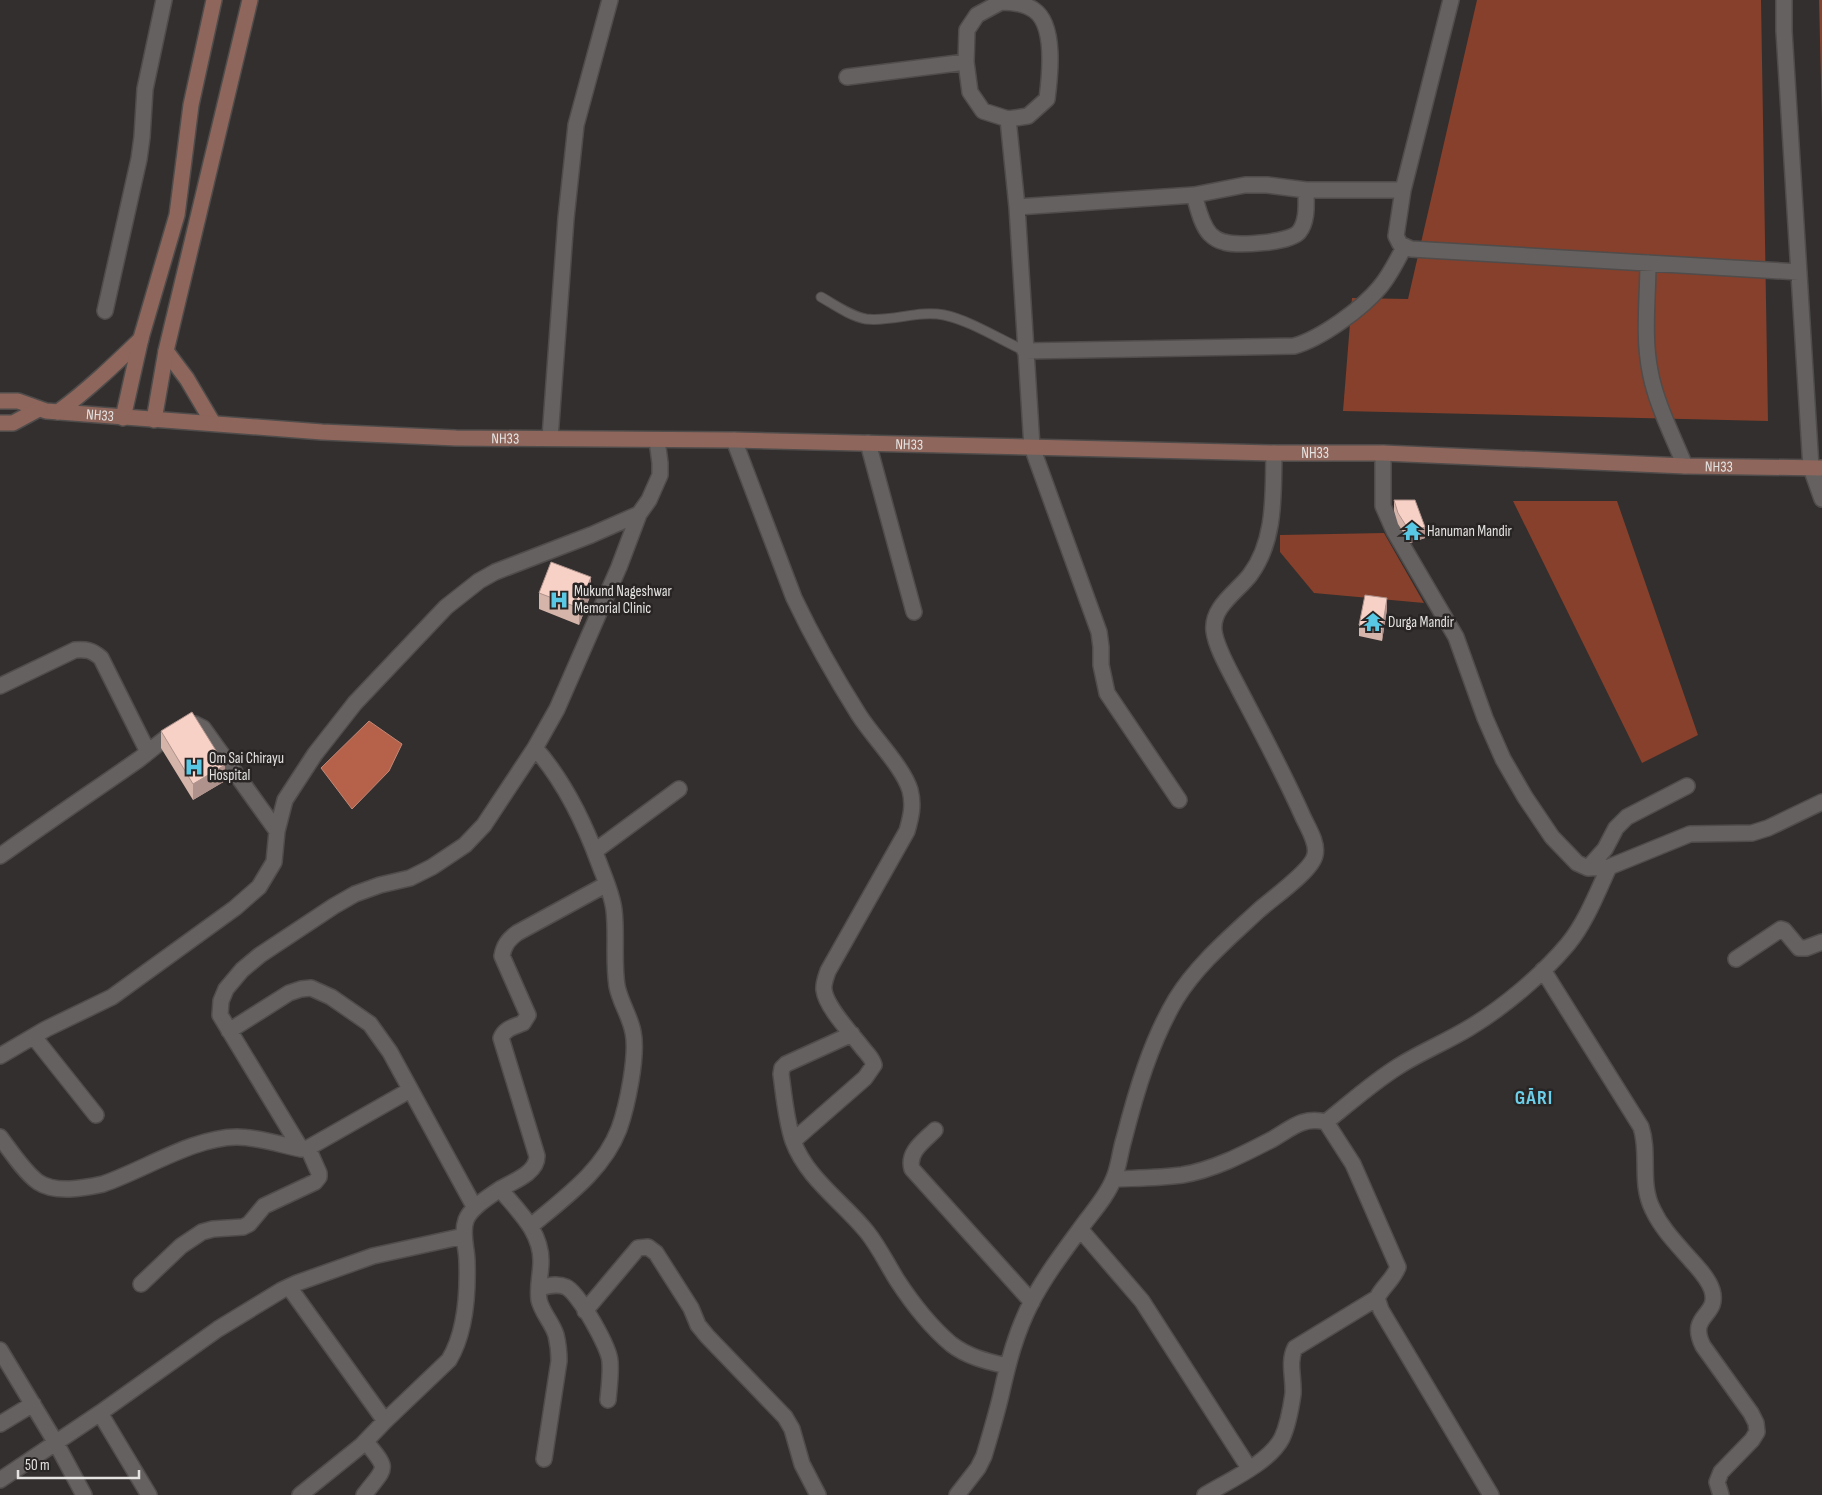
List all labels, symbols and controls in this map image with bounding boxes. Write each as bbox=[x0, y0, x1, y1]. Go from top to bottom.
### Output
street label: NH33 bbox=[85, 405, 115, 426]
street label: NH33 bbox=[491, 429, 519, 448]
street label: NH33 bbox=[895, 435, 923, 455]
street label: NH33 bbox=[1301, 444, 1329, 463]
street label: NH33 bbox=[1705, 457, 1733, 477]
temple icon: Hanuman Mandir bbox=[1401, 520, 1423, 542]
place label: Hanuman Mandir bbox=[1427, 522, 1512, 541]
place label: Mukund Nageshwar Memorial Clinic bbox=[574, 582, 672, 618]
hospital icon: Mukund Nageshwar Memorial Clinic bbox=[548, 589, 570, 611]
temple icon: Durga Mandir bbox=[1362, 611, 1384, 633]
place label: Durga Mandir bbox=[1388, 613, 1455, 632]
place label: Om Sai Chirayu Hospital bbox=[209, 749, 284, 785]
hospital icon: Om Sai Chirayu Hospital bbox=[183, 756, 205, 778]
district label: GĀRI bbox=[1515, 1086, 1553, 1110]
scale bar bbox=[18, 1448, 139, 1480]
text: 50 m bbox=[25, 1456, 50, 1475]

